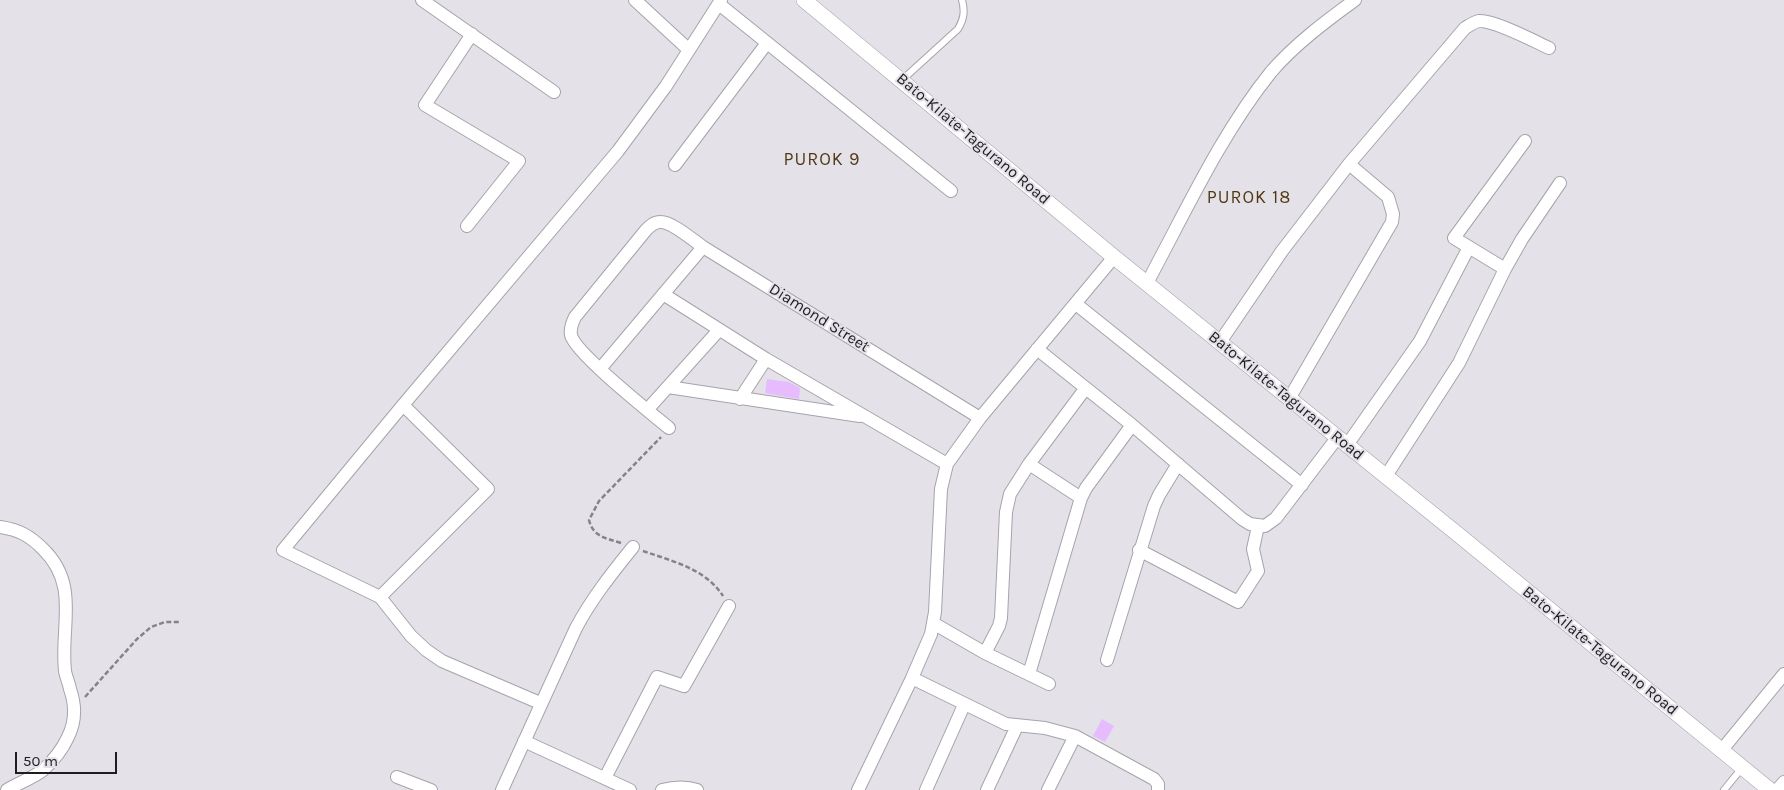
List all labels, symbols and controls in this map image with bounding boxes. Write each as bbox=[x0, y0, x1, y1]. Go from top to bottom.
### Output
street label: Bato-Kilate-Tagurano Road bbox=[892, 69, 1054, 209]
district label: PUROK 9 bbox=[783, 149, 861, 171]
district label: PUROK 18 bbox=[1206, 187, 1292, 209]
street label: Diamond Street bbox=[765, 279, 873, 357]
street label: Bato-Kilate-Tagurano Road bbox=[1204, 327, 1368, 465]
street label: Bato-Kilate-Tagurano Road bbox=[1518, 582, 1682, 720]
scale bar bbox=[18, 742, 120, 774]
text: 50 m bbox=[23, 752, 58, 770]

